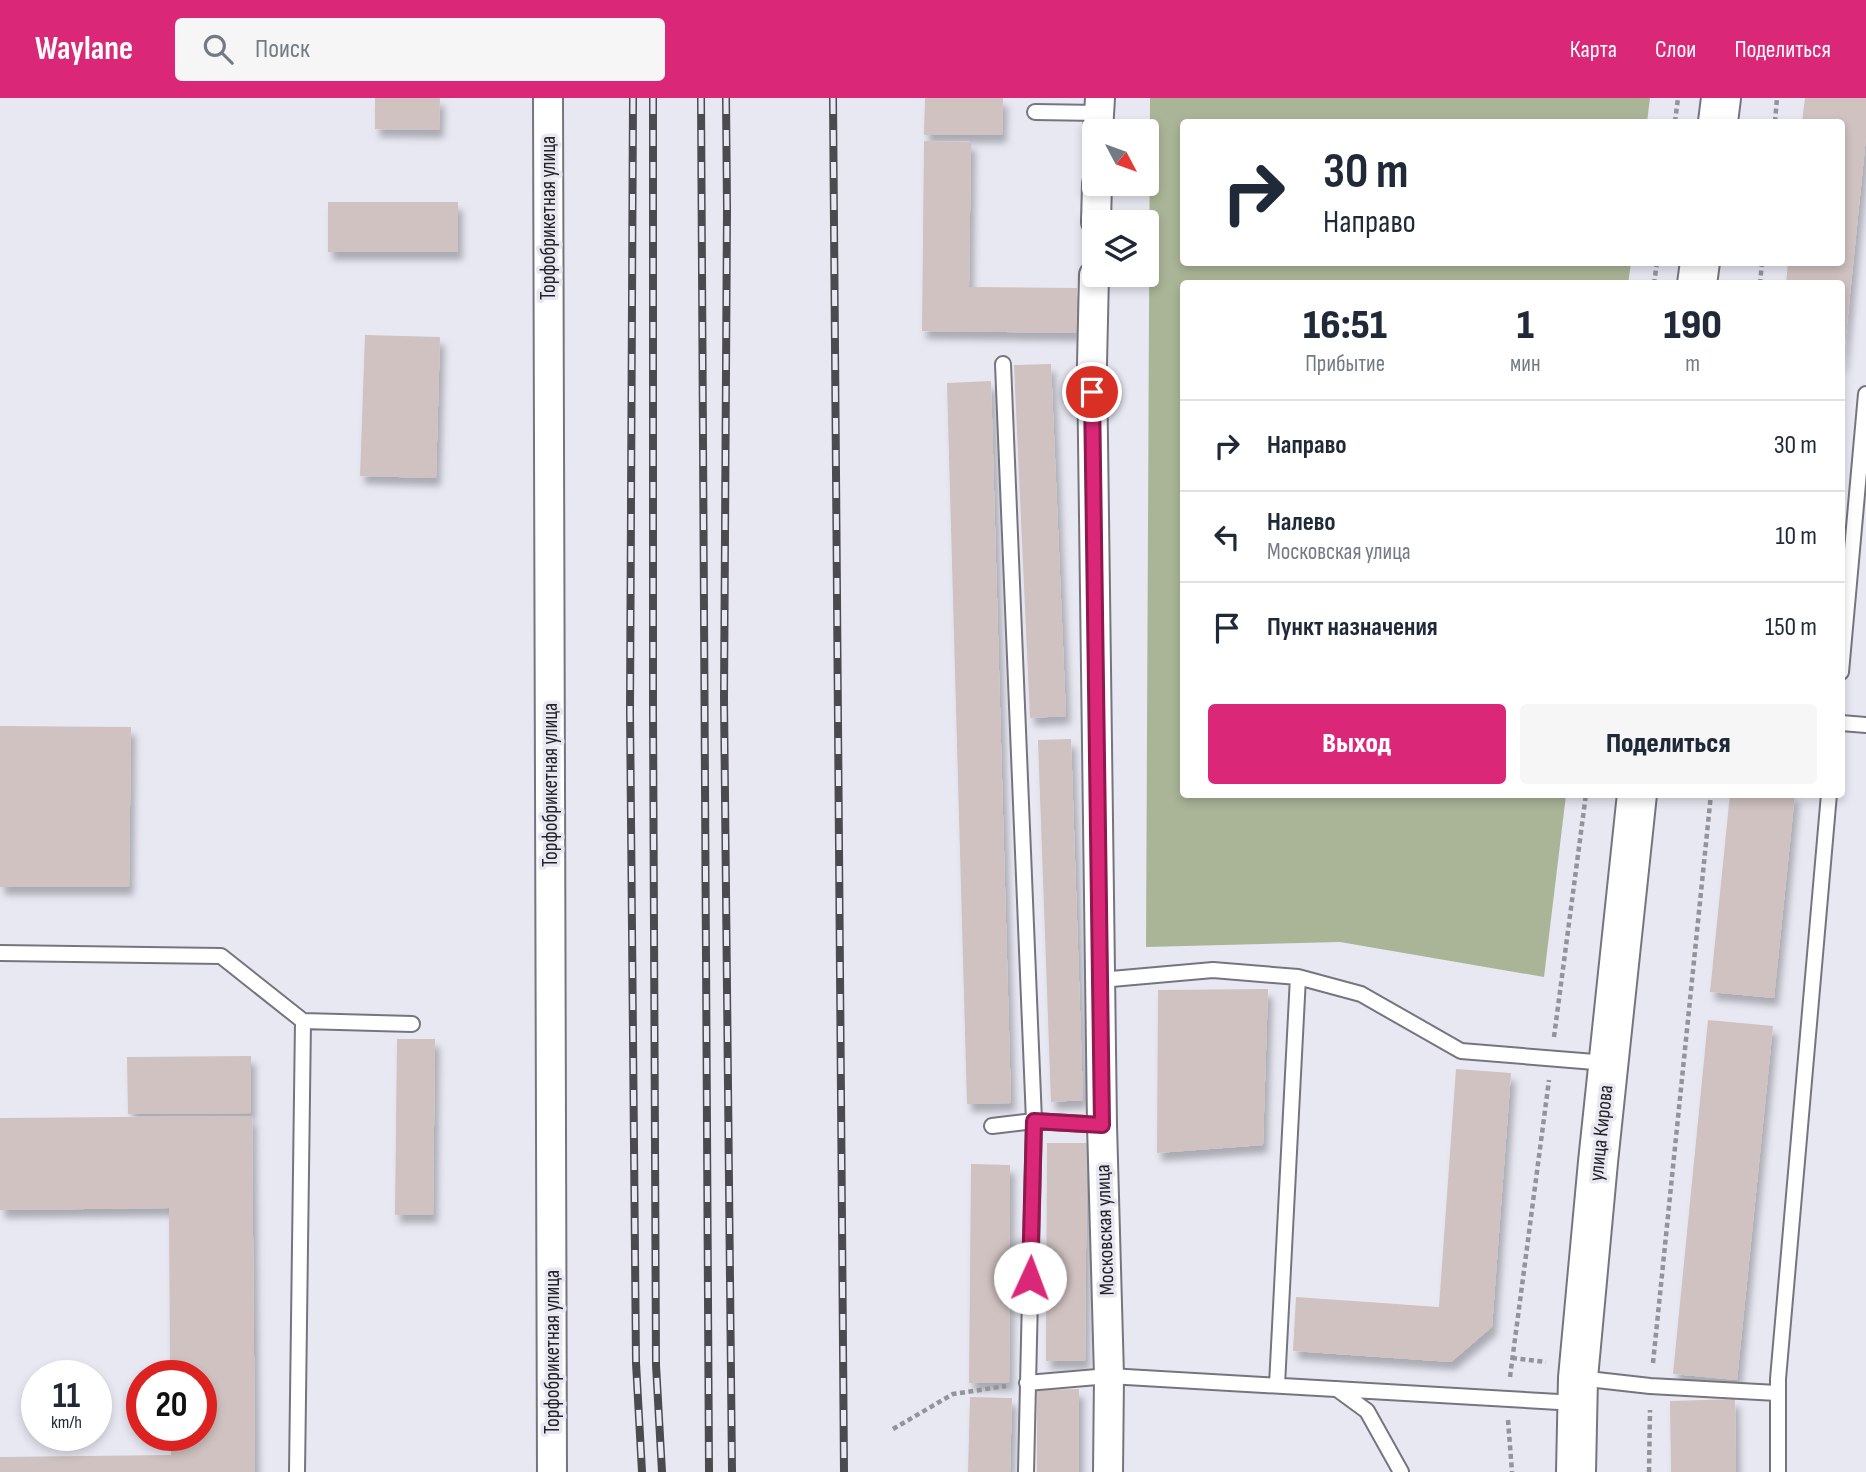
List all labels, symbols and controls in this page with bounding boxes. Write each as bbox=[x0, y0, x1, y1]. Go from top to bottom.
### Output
search box bbox=[175, 18, 665, 81]
text: Waylane bbox=[35, 29, 133, 69]
icon: search bbox=[199, 30, 237, 68]
text: Поиск bbox=[255, 34, 310, 65]
text: Карта bbox=[1570, 35, 1617, 64]
text: Слои bbox=[1655, 35, 1696, 64]
text: Поделиться bbox=[1734, 35, 1831, 64]
north arrow bbox=[1082, 119, 1158, 196]
map controls bbox=[1082, 119, 1159, 287]
street label: Торфобрикетная улица bbox=[536, 136, 561, 300]
text: 30 m bbox=[1323, 143, 1408, 202]
icon: right bbox=[1208, 147, 1299, 238]
text: Направо bbox=[1323, 203, 1416, 242]
button: layers bbox=[1082, 210, 1159, 287]
text: 16:51 bbox=[1303, 300, 1387, 351]
text: 1 bbox=[1517, 300, 1534, 351]
text: 190 bbox=[1664, 300, 1722, 351]
text: Прибытие bbox=[1305, 350, 1385, 378]
text: мин bbox=[1510, 350, 1541, 378]
text: m bbox=[1685, 350, 1700, 378]
pin bbox=[1062, 362, 1122, 422]
icon: arrive bbox=[1073, 373, 1111, 411]
icon: right bbox=[1208, 427, 1246, 465]
text: Направо bbox=[1267, 430, 1346, 461]
text: 30 m bbox=[1774, 430, 1817, 461]
text: Налево bbox=[1267, 507, 1336, 538]
icon: left bbox=[1208, 518, 1246, 556]
text: 10 m bbox=[1775, 521, 1817, 552]
text: Московская улица bbox=[1267, 538, 1411, 566]
icon: arrive bbox=[1208, 609, 1246, 647]
text: Пункт назначения bbox=[1267, 612, 1438, 643]
text: 150 m bbox=[1765, 612, 1817, 643]
street label: Торфобрикетная улица bbox=[538, 703, 563, 867]
button: Выход bbox=[1208, 704, 1506, 784]
button: Поделиться bbox=[1520, 704, 1817, 784]
street label: улица Кирова bbox=[1584, 1084, 1618, 1182]
street label: Московская улица bbox=[1090, 1164, 1120, 1296]
position arrow bbox=[993, 1241, 1067, 1315]
street label: Торфобрикетная улица bbox=[540, 1270, 565, 1434]
speed limit sign: 20 bbox=[126, 1360, 217, 1451]
text: 11 bbox=[53, 1375, 80, 1418]
text: km/h bbox=[51, 1412, 82, 1433]

